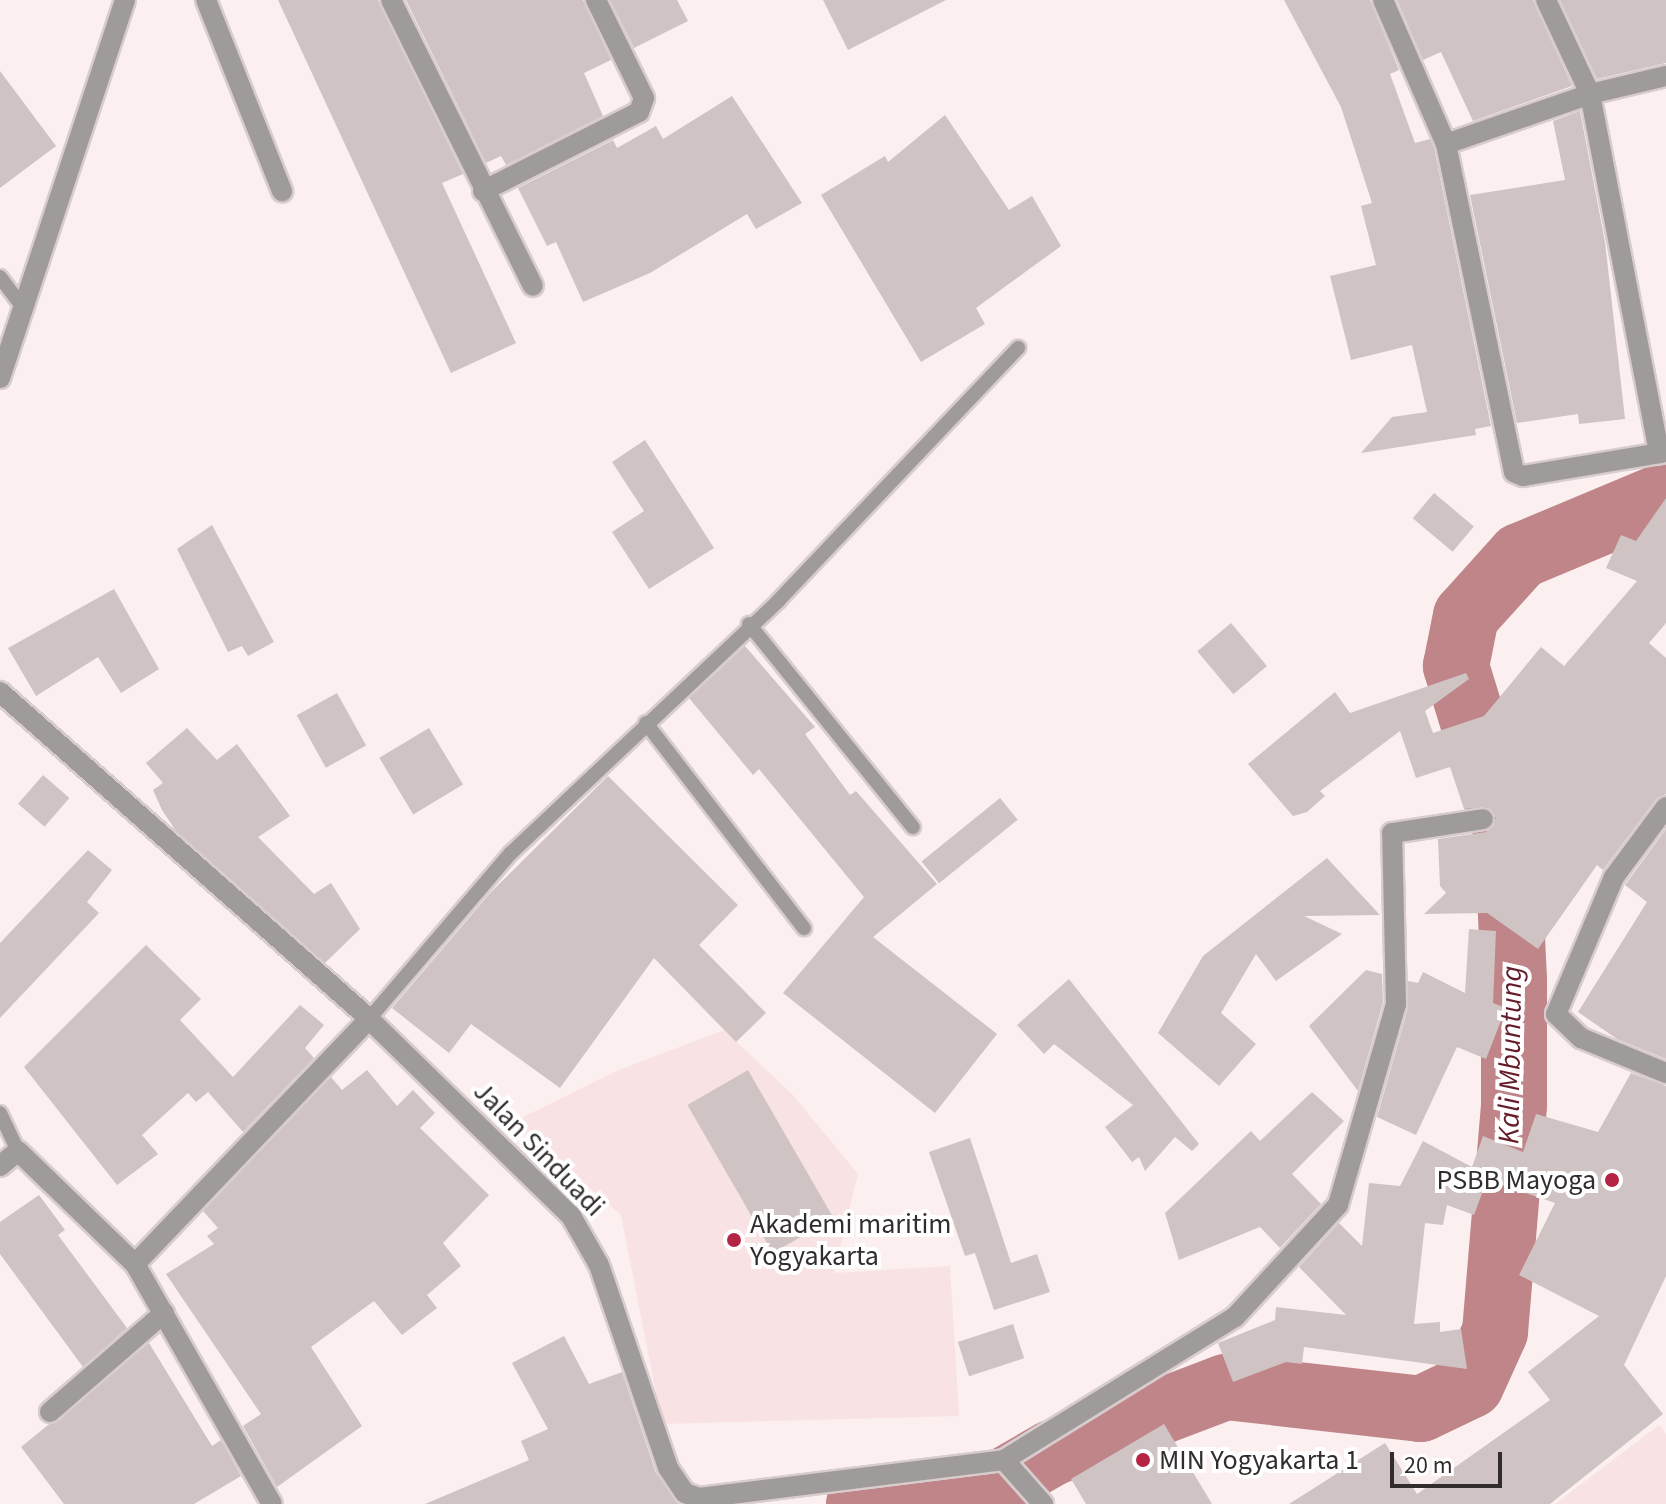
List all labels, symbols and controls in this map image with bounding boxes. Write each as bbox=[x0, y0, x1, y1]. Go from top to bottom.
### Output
water label: Kali Mbuntung bbox=[1491, 965, 1531, 1145]
street label: Jalan Sinduadi bbox=[466, 1075, 612, 1223]
place label: PSBB Mayoga bbox=[1437, 1163, 1596, 1197]
marker: PSBB Mayoga bbox=[1603, 1171, 1621, 1189]
place label: Akademi maritim Yogyakarta bbox=[750, 1207, 952, 1273]
marker: Akademi maritim Yogyakarta bbox=[725, 1231, 743, 1249]
scale bar bbox=[1394, 1436, 1506, 1486]
place label: MIN Yogyakarta 1 bbox=[1159, 1443, 1359, 1477]
text: 20 m bbox=[1404, 1448, 1453, 1483]
marker: MIN Yogyakarta 1 bbox=[1134, 1451, 1152, 1469]

